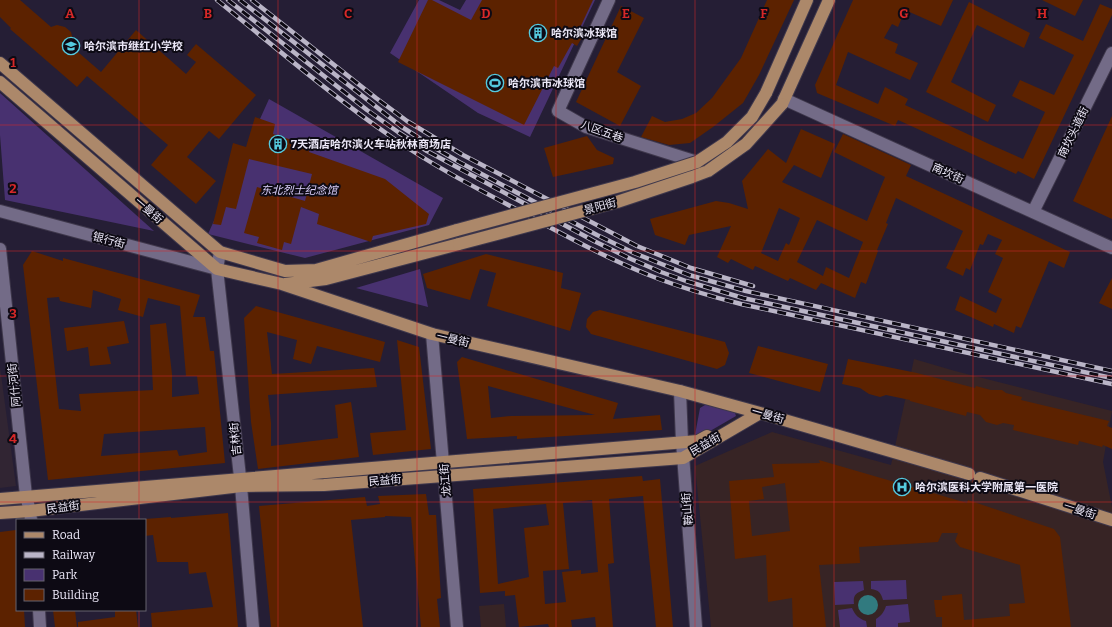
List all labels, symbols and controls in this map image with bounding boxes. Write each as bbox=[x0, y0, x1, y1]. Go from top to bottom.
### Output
text: A bbox=[65, 6, 75, 21]
text: B bbox=[204, 6, 212, 21]
text: C bbox=[344, 6, 352, 21]
text: D bbox=[481, 6, 491, 21]
text: E bbox=[622, 6, 630, 21]
text: F bbox=[760, 6, 768, 21]
text: G bbox=[899, 6, 909, 21]
text: H bbox=[1037, 6, 1047, 21]
building icon: 哈尔滨冰球馆 bbox=[528, 23, 548, 43]
place label: 哈尔滨冰球馆 bbox=[551, 27, 617, 40]
school or university icon: 哈尔滨市继红小学校 bbox=[61, 36, 81, 56]
place label: 哈尔滨市继红小学校 bbox=[84, 40, 183, 53]
text: 1 bbox=[10, 55, 16, 70]
sports icon: 哈尔滨市冰球馆 bbox=[485, 73, 505, 93]
place label: 哈尔滨市冰球馆 bbox=[508, 77, 585, 90]
street label: 南坎头道街 bbox=[1056, 105, 1091, 160]
street label: 八区五巷 bbox=[579, 118, 625, 145]
building icon: 7天酒店哈尔滨火车站秋林商场店 bbox=[268, 134, 288, 154]
place label: 7天酒店哈尔滨火车站秋林商场店 bbox=[291, 138, 451, 151]
street label: 南坎街 bbox=[930, 161, 966, 186]
text: 2 bbox=[9, 181, 17, 196]
park label: 东北烈士纪念馆 bbox=[261, 184, 339, 197]
street label: 一曼街 bbox=[132, 195, 165, 226]
street label: 景阳街 bbox=[583, 196, 618, 217]
street label: 银行街 bbox=[91, 230, 126, 251]
text: 3 bbox=[9, 306, 17, 321]
street label: 一曼街 bbox=[435, 329, 470, 350]
street label: 阿什河街 bbox=[6, 362, 23, 408]
street label: 一曼街 bbox=[750, 405, 786, 426]
street label: 吉林街 bbox=[227, 422, 244, 456]
text: 4 bbox=[9, 431, 17, 446]
street label: 民益街 bbox=[688, 431, 723, 458]
street label: 龙江街 bbox=[438, 463, 453, 497]
street label: 民益街 bbox=[368, 473, 402, 488]
hospital icon: 哈尔滨医科大学附属第一医院 bbox=[892, 477, 912, 497]
place label: 哈尔滨医科大学附属第一医院 bbox=[915, 481, 1058, 494]
street label: 鞍山街 bbox=[680, 492, 695, 526]
street label: 民益街 bbox=[46, 499, 80, 516]
street label: 一曼街 bbox=[1062, 499, 1098, 522]
legend bbox=[16, 519, 146, 611]
text: Road bbox=[52, 528, 80, 542]
text: Railway bbox=[52, 548, 96, 562]
text: Park bbox=[52, 568, 78, 582]
text: Building bbox=[52, 588, 99, 602]

